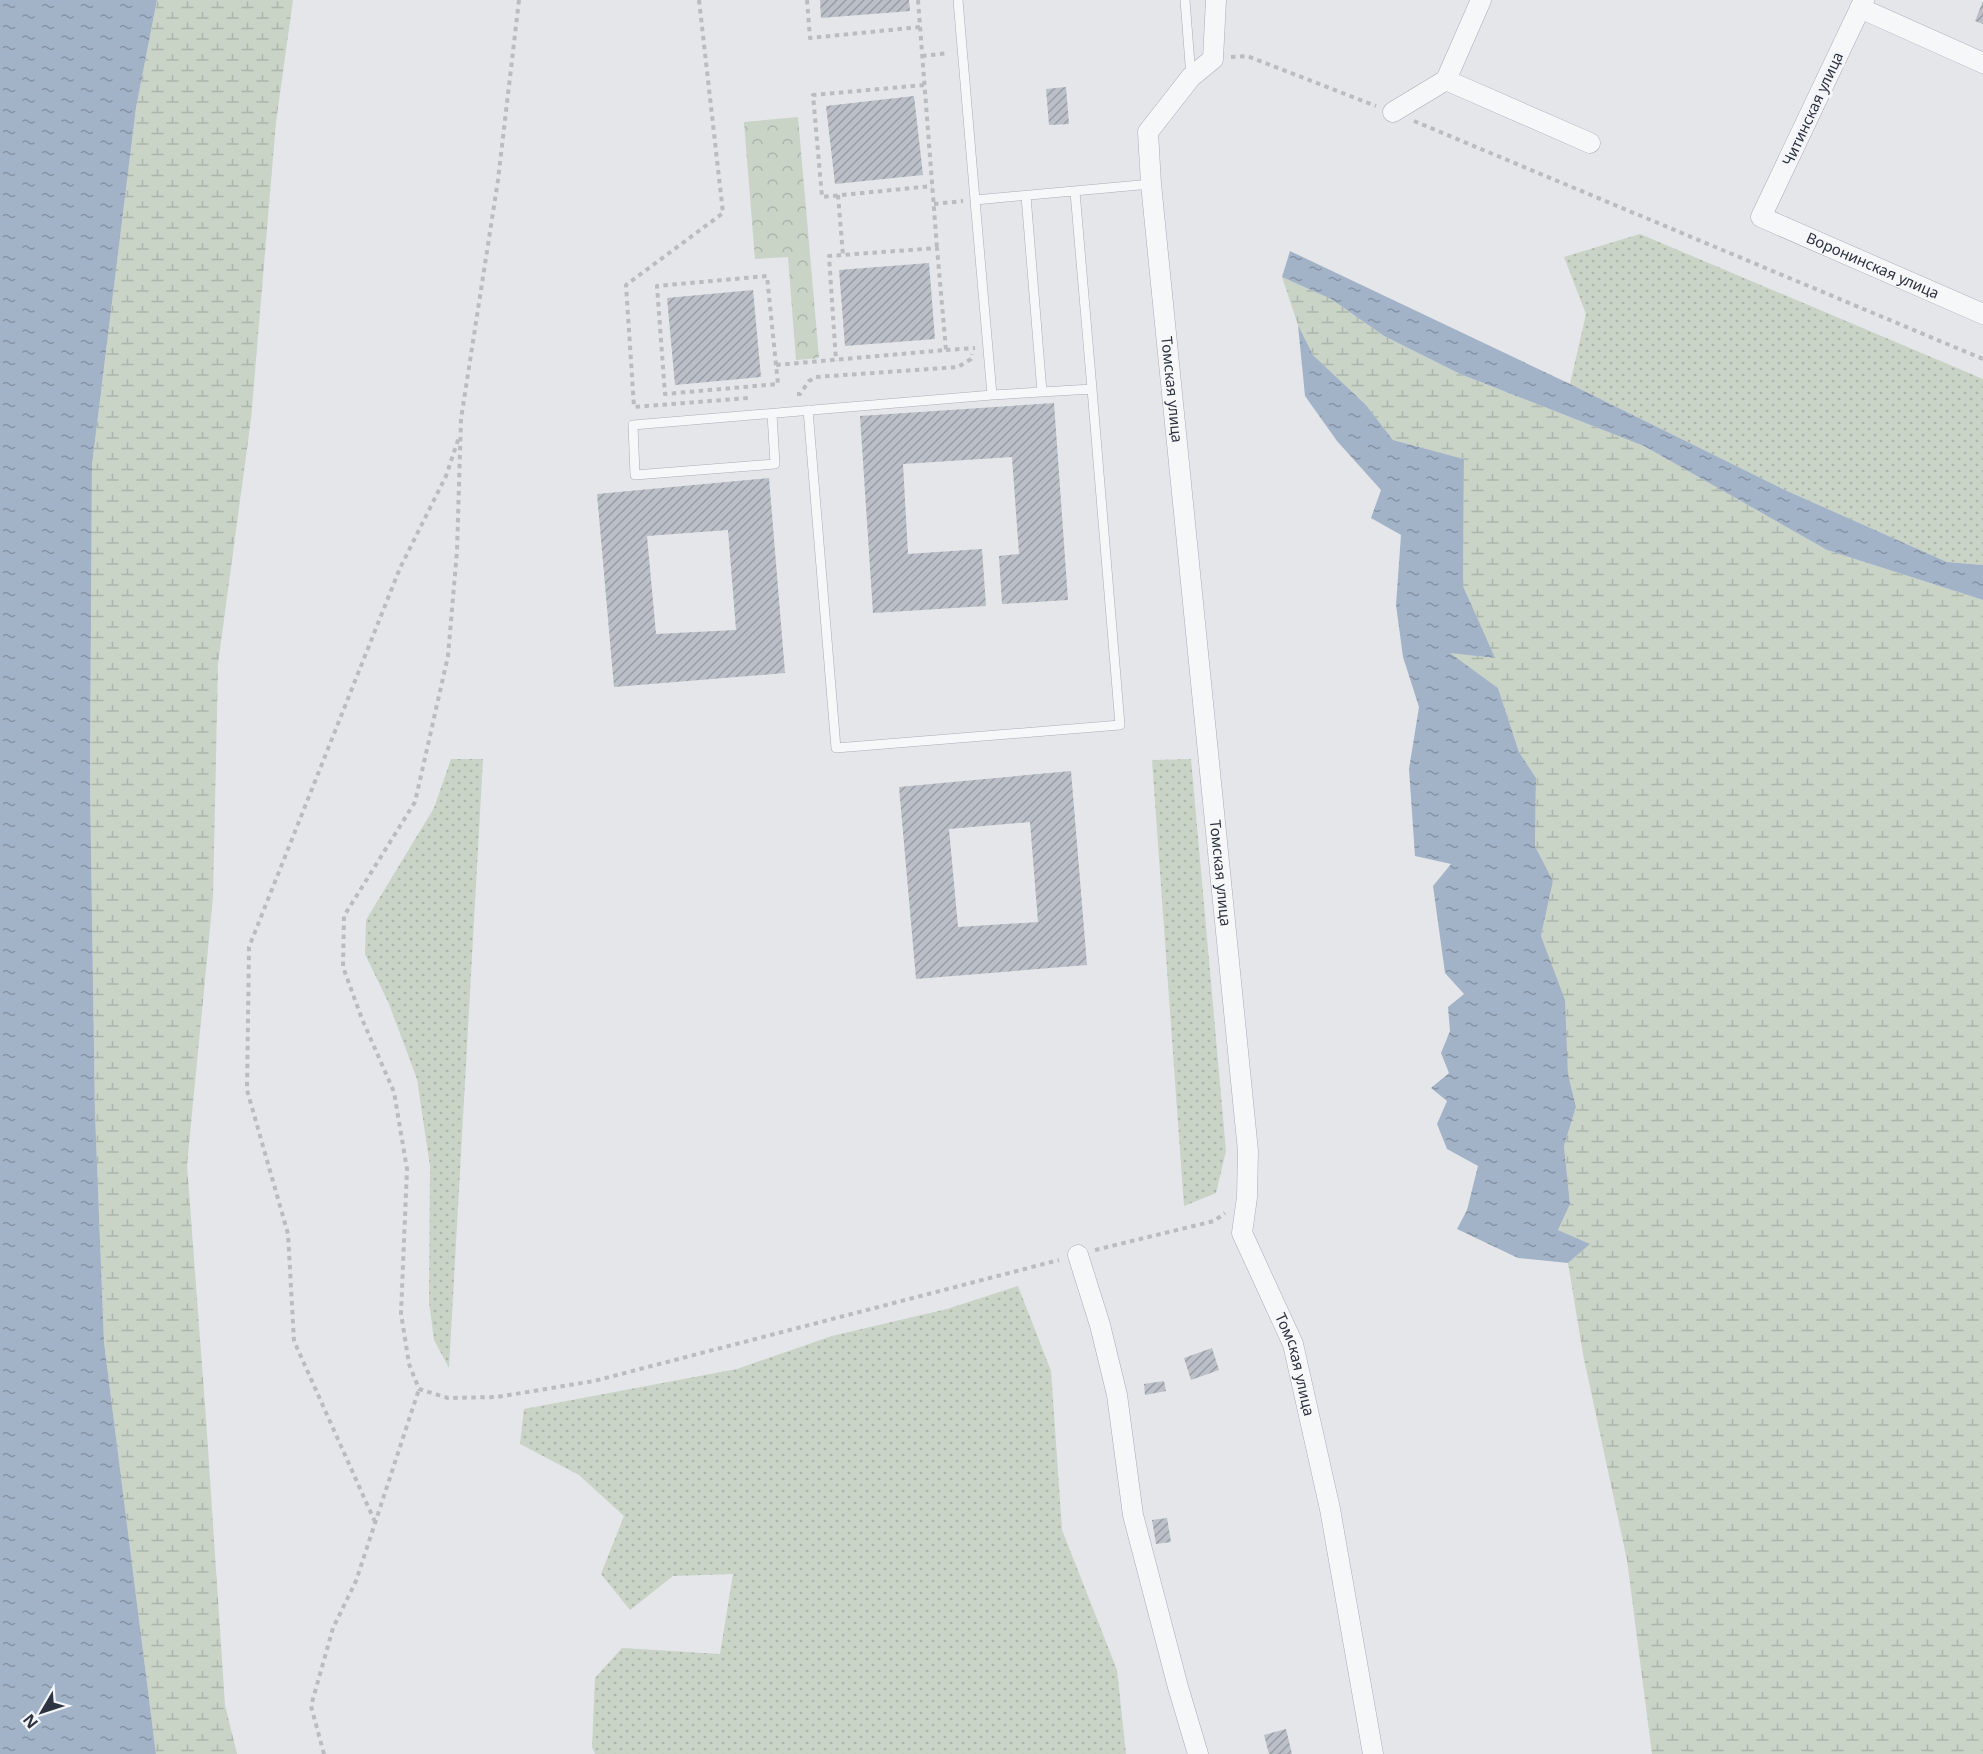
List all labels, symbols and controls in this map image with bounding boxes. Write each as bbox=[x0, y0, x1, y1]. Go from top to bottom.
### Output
street label: Читинская улица bbox=[1777, 48, 1847, 169]
street label: Воронинская улица bbox=[1803, 227, 1943, 303]
street label: Томская улица bbox=[1157, 335, 1188, 444]
street label: Томская улица bbox=[1206, 819, 1236, 927]
street label: Томская улица bbox=[1271, 1309, 1320, 1418]
north arrow bbox=[12, 1682, 72, 1742]
text: N bbox=[18, 1709, 43, 1733]

